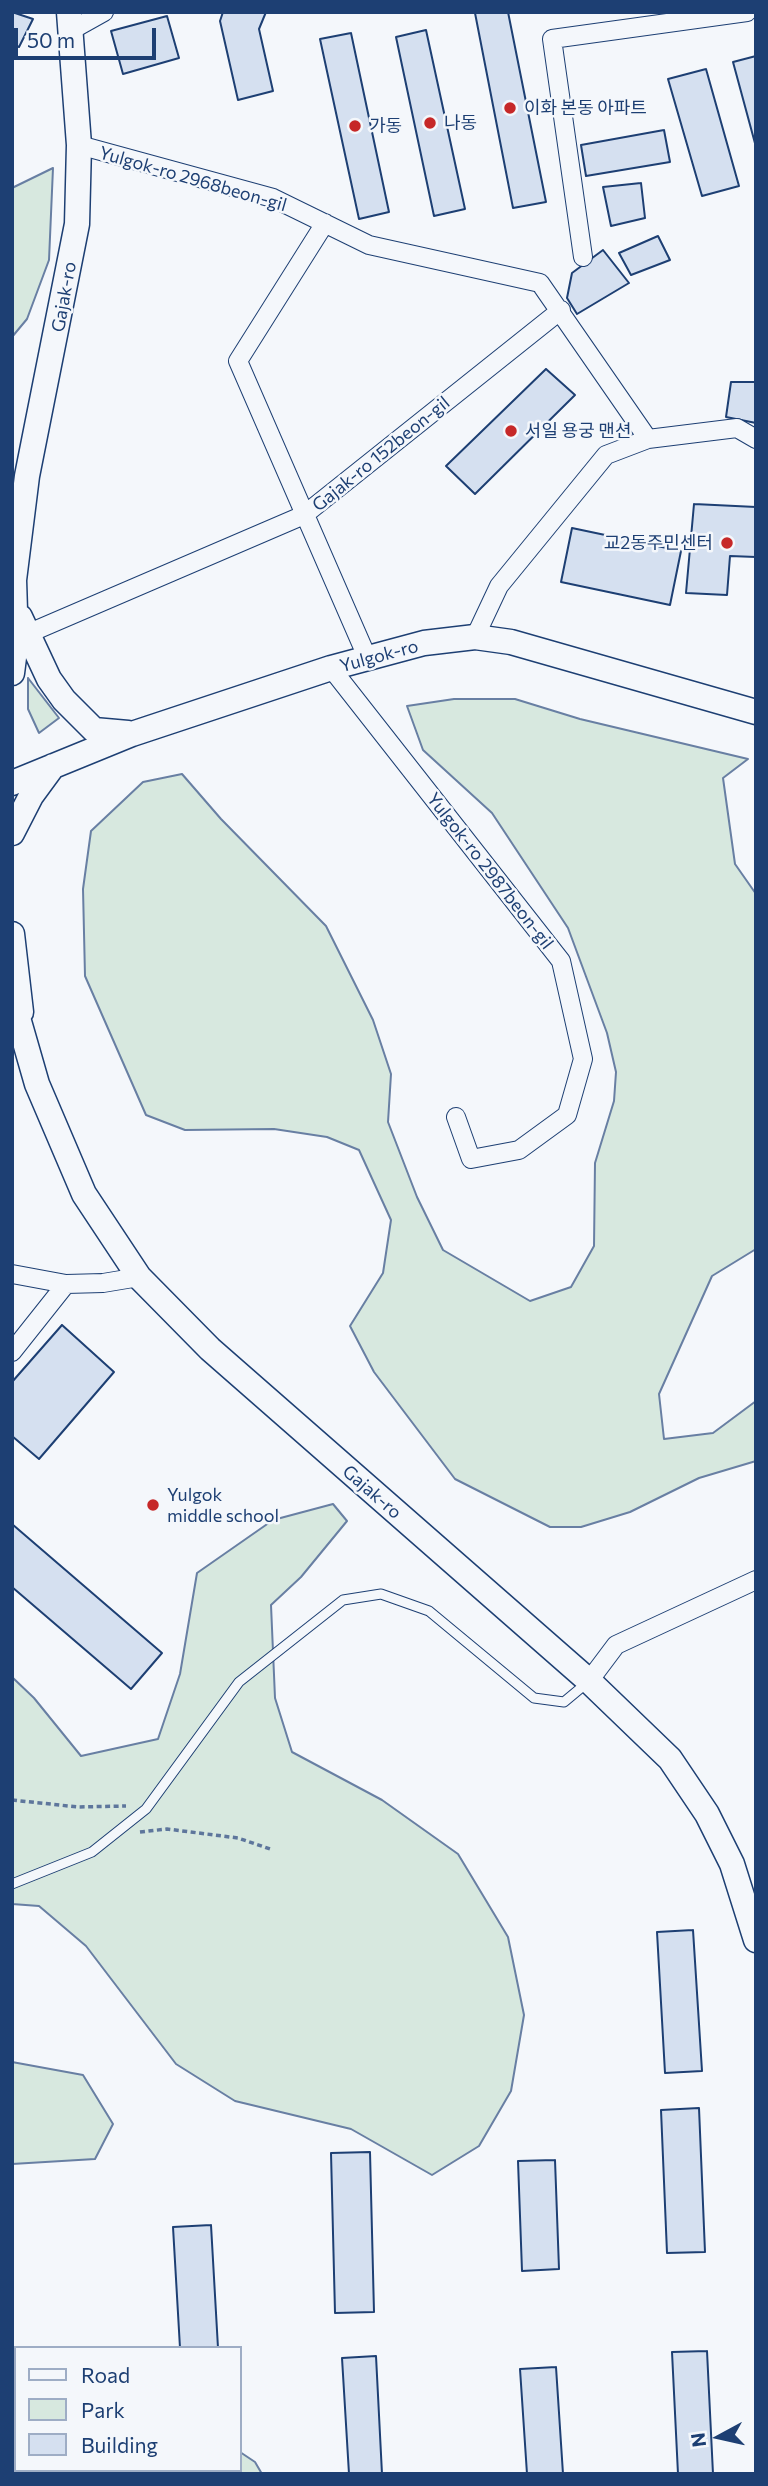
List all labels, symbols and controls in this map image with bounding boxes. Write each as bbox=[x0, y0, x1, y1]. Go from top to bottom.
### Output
scale bar bbox=[18, 14, 159, 58]
text: 50 m bbox=[27, 27, 75, 52]
place label: 이화 본동 아파트 bbox=[524, 97, 647, 119]
marker: 이화 본동 아파트 bbox=[502, 100, 518, 116]
place label: 나동 bbox=[444, 112, 477, 134]
place label: 가동 bbox=[369, 115, 402, 137]
marker: 나동 bbox=[422, 115, 438, 131]
marker: 가동 bbox=[347, 118, 363, 134]
street label: Yulgok-ro 2968beon-gil bbox=[97, 142, 289, 216]
street label: Gajak-ro bbox=[47, 260, 81, 334]
street label: Gajak-ro 152beon-gil bbox=[308, 392, 454, 516]
place label: 서일 용궁 맨션 bbox=[525, 420, 631, 442]
marker: 서일 용궁 맨션 bbox=[503, 423, 519, 439]
place label: 교2동주민센터 bbox=[604, 532, 713, 554]
marker: 교2동주민센터 bbox=[719, 535, 735, 551]
street label: Yulgok-ro bbox=[337, 635, 421, 677]
street label: Yulgok-ro 2987beon-gil bbox=[422, 788, 558, 954]
street label: Gajak-ro bbox=[338, 1460, 406, 1524]
place label: Yulgok middle school bbox=[167, 1484, 279, 1526]
marker: Yulgok middle school bbox=[145, 1497, 161, 1513]
legend bbox=[14, 2346, 242, 2472]
text: Road bbox=[81, 2362, 130, 2387]
text: Park bbox=[81, 2397, 125, 2422]
north arrow bbox=[684, 2402, 754, 2472]
text: N bbox=[685, 2431, 710, 2449]
text: Building bbox=[81, 2432, 158, 2457]

